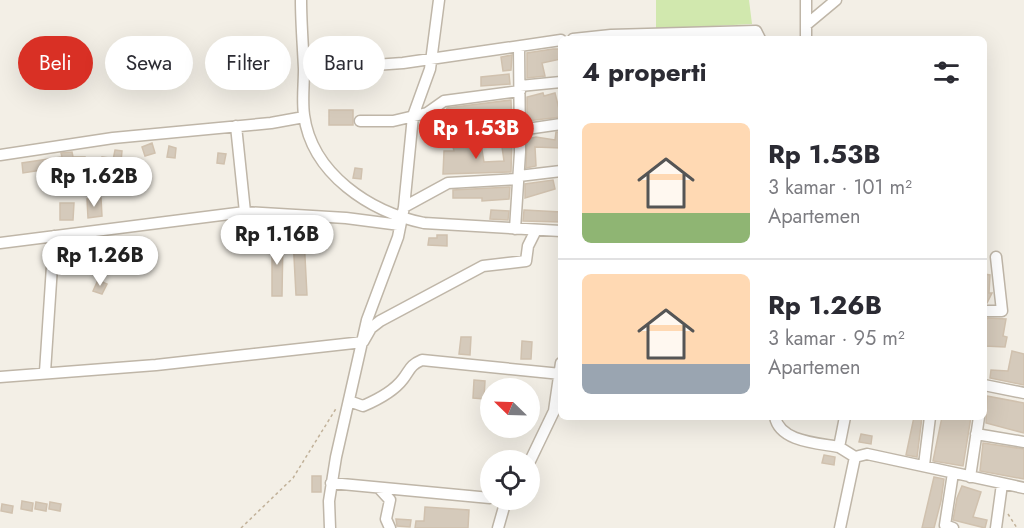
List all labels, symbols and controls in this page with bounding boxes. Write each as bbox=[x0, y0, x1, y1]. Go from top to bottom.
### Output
chip: Beli bbox=[18, 36, 93, 90]
chip: Sewa bbox=[105, 36, 193, 90]
chip: Filter bbox=[205, 36, 291, 90]
chip: Baru bbox=[303, 36, 385, 90]
text: 4 properti bbox=[582, 53, 707, 91]
icon: filters bbox=[930, 56, 963, 89]
pin: Rp 1.53B bbox=[414, 109, 538, 160]
text: Rp 1.53B bbox=[433, 114, 519, 143]
text: Rp 1.53B bbox=[768, 135, 880, 173]
icon: home bbox=[630, 147, 702, 219]
pin: Rp 1.62B bbox=[32, 157, 156, 208]
text: Rp 1.62B bbox=[50, 162, 138, 191]
text: 3 kamar · 101 m² bbox=[768, 173, 912, 202]
text: Apartemen bbox=[768, 202, 861, 231]
pin: Rp 1.16B bbox=[215, 215, 339, 266]
text: Rp 1.16B bbox=[235, 220, 319, 249]
pin: Rp 1.26B bbox=[38, 236, 162, 287]
text: Rp 1.26B bbox=[56, 241, 144, 270]
text: Rp 1.26B bbox=[768, 286, 882, 324]
icon: home bbox=[630, 298, 702, 370]
text: 3 kamar · 95 m² bbox=[768, 324, 905, 353]
text: Apartemen bbox=[768, 353, 861, 382]
north arrow bbox=[480, 378, 540, 438]
map controls bbox=[480, 378, 540, 510]
button: locate bbox=[480, 450, 540, 510]

